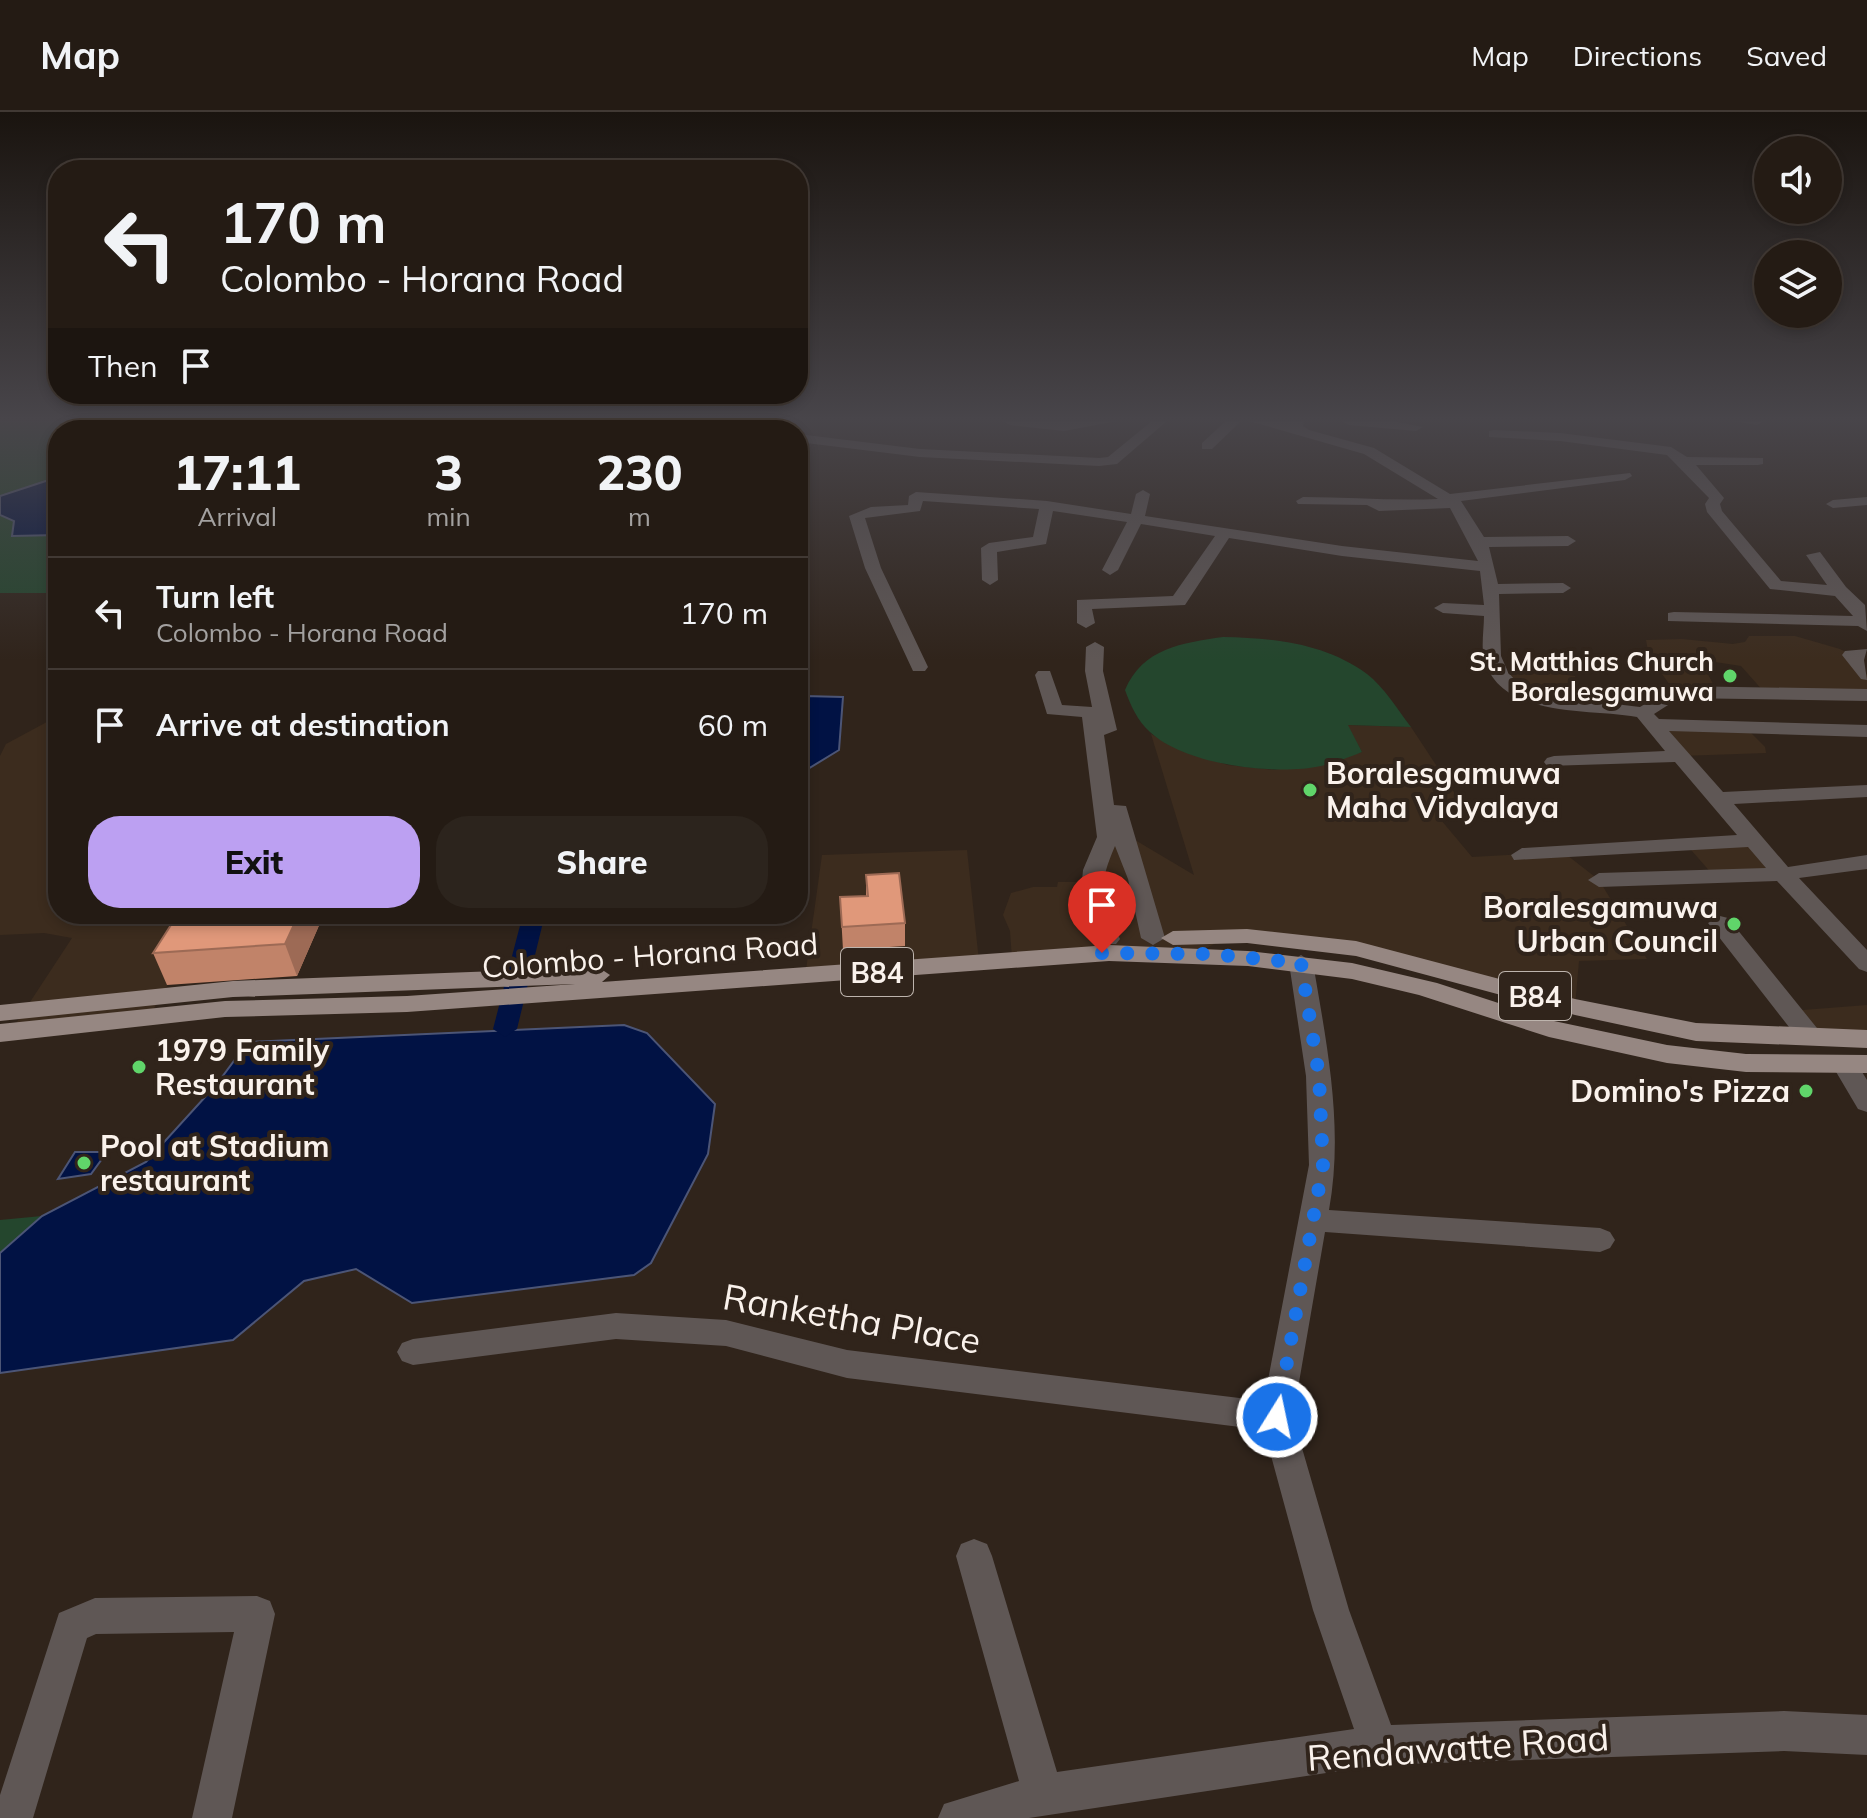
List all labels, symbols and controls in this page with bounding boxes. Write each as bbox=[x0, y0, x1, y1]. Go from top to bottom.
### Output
text: Map bbox=[40, 31, 120, 79]
text: Map bbox=[1471, 38, 1529, 73]
text: Directions bbox=[1573, 38, 1702, 73]
text: Saved bbox=[1746, 38, 1827, 73]
map controls bbox=[1754, 136, 1842, 328]
button: sound bbox=[1754, 136, 1842, 224]
text: 170 m bbox=[220, 187, 387, 257]
icon: left bbox=[88, 192, 192, 296]
button: layers bbox=[1754, 240, 1842, 328]
text: Colombo - Horana Road bbox=[220, 256, 624, 301]
icon: arrive bbox=[174, 344, 218, 388]
text: Then bbox=[88, 347, 158, 385]
text: 17:11 bbox=[173, 442, 301, 502]
text: 3 bbox=[434, 442, 463, 502]
text: 230 bbox=[596, 442, 683, 502]
text: Arrival bbox=[197, 500, 277, 533]
text: min bbox=[427, 500, 471, 533]
text: m bbox=[628, 500, 651, 533]
text: Turn left bbox=[156, 578, 274, 616]
icon: left bbox=[88, 591, 132, 635]
text: 170 m bbox=[680, 594, 768, 632]
text: Colombo - Horana Road bbox=[156, 616, 448, 649]
place label: St. Matthias Church Boralesgamuwa bbox=[1469, 645, 1714, 708]
marker: St. Matthias Church Boralesgamuwa bbox=[1721, 667, 1739, 685]
icon: arrive bbox=[88, 703, 132, 747]
text: Arrive at destination bbox=[156, 706, 450, 744]
text: 60 m bbox=[698, 706, 768, 744]
place label: Boralesgamuwa Maha Vidyalaya bbox=[1326, 754, 1561, 826]
marker: Boralesgamuwa Maha Vidyalaya bbox=[1301, 781, 1319, 799]
button: Exit bbox=[88, 816, 420, 908]
button: Share bbox=[436, 816, 768, 908]
pin bbox=[1068, 871, 1136, 953]
icon: arrive bbox=[1080, 883, 1124, 927]
place label: Boralesgamuwa Urban Council bbox=[1483, 888, 1718, 960]
marker: Boralesgamuwa Urban Council bbox=[1725, 915, 1743, 933]
street label: Colombo - Horana Road bbox=[481, 924, 819, 986]
road number: B84 bbox=[841, 948, 913, 996]
road number: B84 bbox=[1499, 972, 1571, 1020]
place label: 1979 Family Restaurant bbox=[155, 1031, 330, 1103]
marker: 1979 Family Restaurant bbox=[130, 1058, 148, 1076]
place label: Domino's Pizza bbox=[1570, 1072, 1790, 1110]
marker: Domino's Pizza bbox=[1797, 1082, 1815, 1100]
place label: Pool at Stadium restaurant bbox=[100, 1127, 329, 1199]
marker: Pool at Stadium restaurant bbox=[75, 1154, 93, 1172]
street label: Ranketha Place bbox=[720, 1273, 984, 1363]
position arrow bbox=[1235, 1375, 1319, 1459]
street label: Rendawatte Road bbox=[1306, 1714, 1610, 1780]

